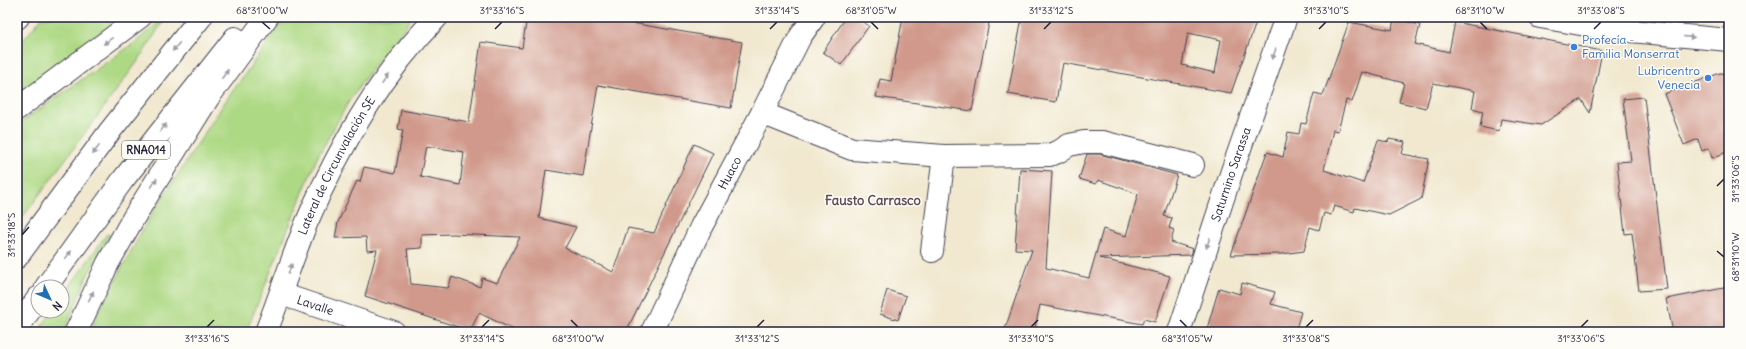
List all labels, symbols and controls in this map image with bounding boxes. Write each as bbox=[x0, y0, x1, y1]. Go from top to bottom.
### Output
text: 68°31'00"W bbox=[236, 4, 288, 17]
text: 31°33'16"S bbox=[480, 4, 525, 17]
text: 31°33'14"S bbox=[755, 4, 800, 17]
text: 68°31'05"W bbox=[845, 4, 897, 17]
text: 31°33'12"S bbox=[1029, 4, 1074, 17]
text: 31°33'10"S bbox=[1303, 4, 1349, 17]
text: 68°31'10"W bbox=[1455, 4, 1505, 17]
text: 31°33'08"S bbox=[1577, 4, 1625, 17]
place label: Profecía - Familia Monserrat bbox=[1582, 32, 1679, 61]
one-way arrow bbox=[1683, 33, 1695, 40]
one-way arrow bbox=[103, 36, 114, 45]
one-way arrow bbox=[172, 42, 181, 53]
marker: Profecía - Familia Monserrat bbox=[1569, 42, 1579, 52]
one-way arrow bbox=[1270, 48, 1276, 60]
place label: Lubricentro Venecia bbox=[1638, 63, 1700, 92]
one-way arrow bbox=[221, 68, 230, 79]
marker: Lubricentro Venecia bbox=[1703, 73, 1713, 83]
one-way arrow bbox=[381, 74, 389, 84]
street label: Lateral de Circunvalación SE bbox=[295, 93, 378, 237]
one-way arrow bbox=[158, 123, 167, 134]
street label: Saturnino Sarassa bbox=[1208, 125, 1254, 223]
road number: RNA014 bbox=[122, 141, 170, 159]
one-way arrow bbox=[92, 145, 100, 155]
street label: Huaco bbox=[714, 154, 744, 192]
text: 31°33'06"S bbox=[1729, 155, 1742, 203]
one-way arrow bbox=[151, 177, 158, 189]
district label: Fausto Carrasco bbox=[825, 192, 921, 209]
text: 31°33'18"S bbox=[5, 212, 18, 257]
text: 68°31'10"W bbox=[1729, 232, 1742, 282]
one-way arrow bbox=[1205, 237, 1211, 249]
one-way arrow bbox=[64, 250, 73, 261]
one-way arrow bbox=[287, 263, 293, 275]
north arrow bbox=[30, 279, 70, 319]
one-way arrow bbox=[88, 290, 94, 302]
street label: Lavalle bbox=[295, 292, 336, 318]
text: N bbox=[50, 298, 65, 314]
text: 31°33'16"S bbox=[185, 332, 230, 345]
text: 31°33'14"S bbox=[460, 332, 505, 345]
text: 68°31'00"W bbox=[552, 332, 604, 345]
text: 31°33'12"S bbox=[735, 332, 780, 345]
text: 31°33'10"S bbox=[1008, 332, 1054, 345]
text: 68°31'05"W bbox=[1161, 332, 1213, 345]
text: 31°33'08"S bbox=[1282, 332, 1330, 345]
text: 31°33'06"S bbox=[1557, 332, 1605, 345]

